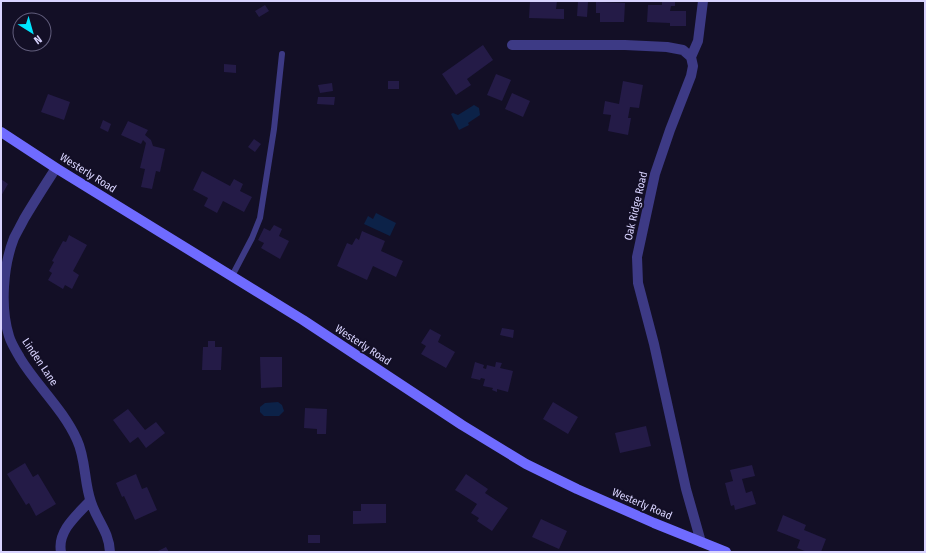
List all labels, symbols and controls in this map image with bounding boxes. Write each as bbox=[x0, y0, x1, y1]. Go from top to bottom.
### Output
north arrow bbox=[12, 12, 52, 52]
text: N bbox=[31, 32, 44, 47]
street label: Westerly Road bbox=[57, 151, 119, 195]
street label: Oak Ridge Road bbox=[622, 170, 650, 242]
street label: Westerly Road bbox=[333, 322, 393, 368]
street label: Linden Lane bbox=[19, 336, 61, 388]
street label: Westerly Road bbox=[610, 486, 674, 522]

